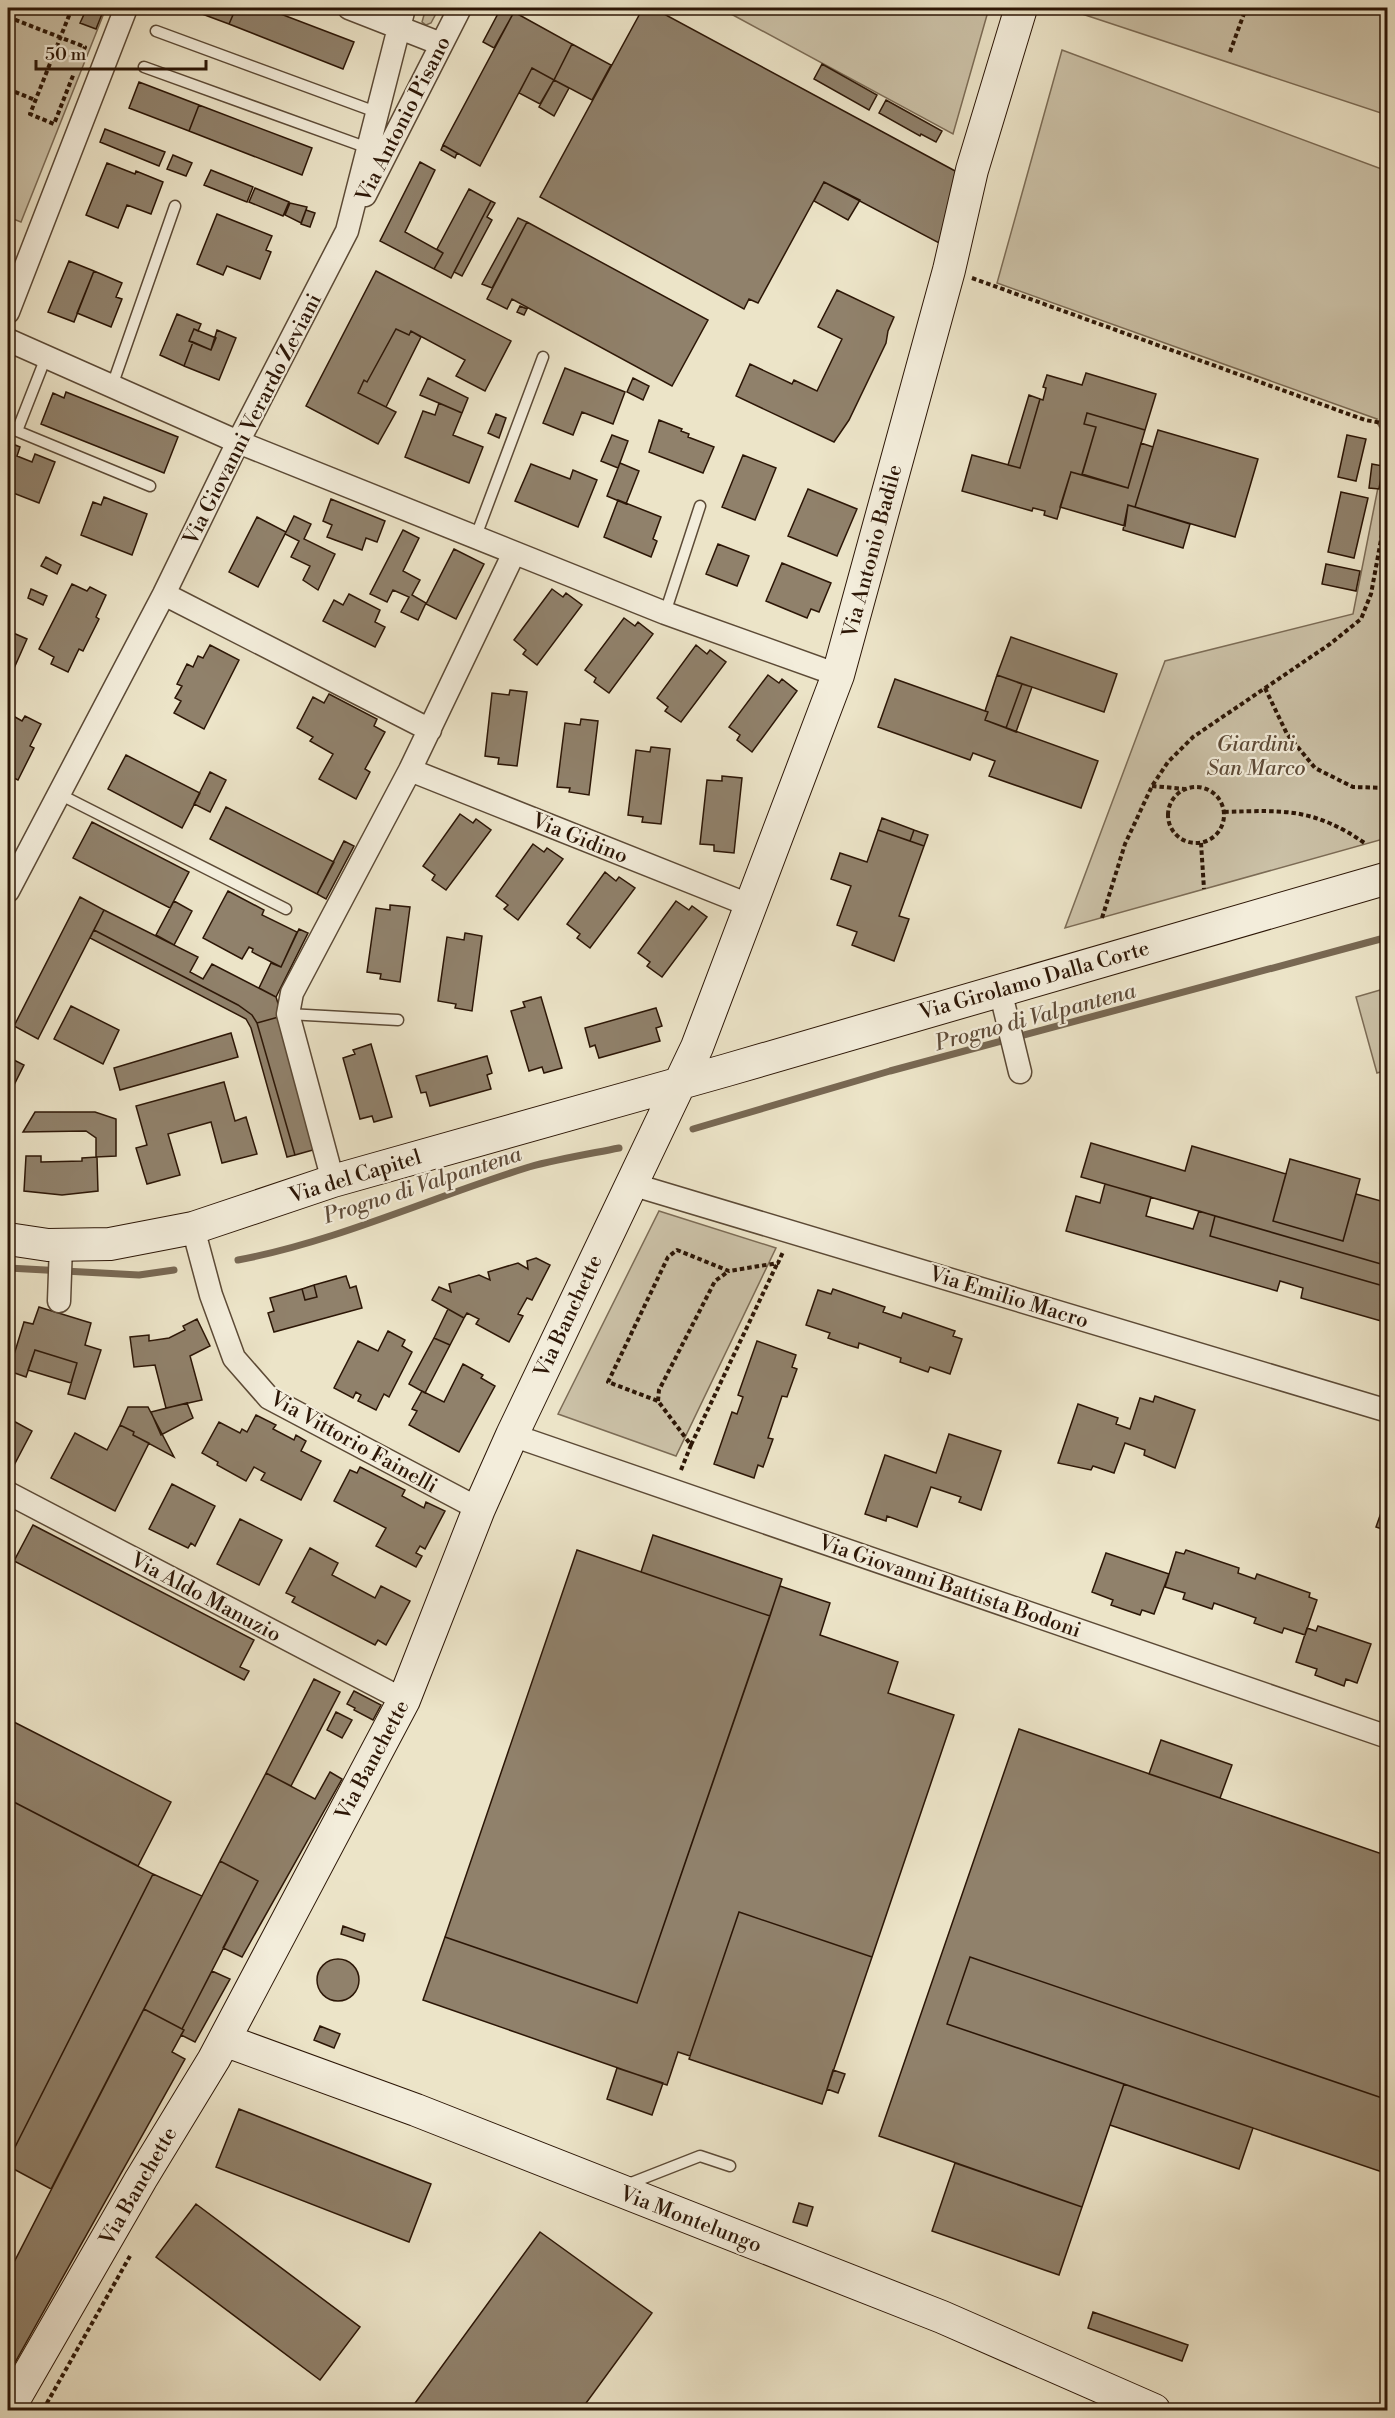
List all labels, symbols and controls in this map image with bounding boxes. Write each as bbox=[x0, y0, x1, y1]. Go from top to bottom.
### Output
street label: Via Antonio Pisano bbox=[350, 32, 457, 208]
scale bar bbox=[36, 33, 206, 71]
text: 50 m bbox=[45, 43, 87, 66]
street label: Via Giovanni Verardo Zeviani bbox=[178, 289, 328, 550]
street label: Via Antonio Badile bbox=[837, 462, 909, 642]
park label: Giardini San Marco bbox=[1206, 732, 1306, 782]
street label: Via Gidino bbox=[527, 808, 631, 870]
street label: Via Girolamo Dalla Corte bbox=[915, 936, 1152, 1027]
water label: Progno di Valpantena bbox=[931, 977, 1140, 1058]
water label: Progno di Valpantena bbox=[319, 1140, 526, 1231]
street label: Via del Capitel bbox=[285, 1145, 424, 1210]
street label: Via Banchette bbox=[529, 1251, 609, 1383]
street label: Via Emilio Macro bbox=[925, 1261, 1092, 1335]
street label: Via Vittorio Fainelli bbox=[264, 1386, 442, 1500]
street label: Via Giovanni Battista Bodoni bbox=[814, 1529, 1084, 1644]
street label: Via Aldo Manuzio bbox=[125, 1547, 285, 1649]
street label: Via Banchette bbox=[330, 1696, 415, 1826]
street label: Via Banchette bbox=[94, 2123, 183, 2251]
street label: Via Montelungo bbox=[615, 2181, 765, 2259]

